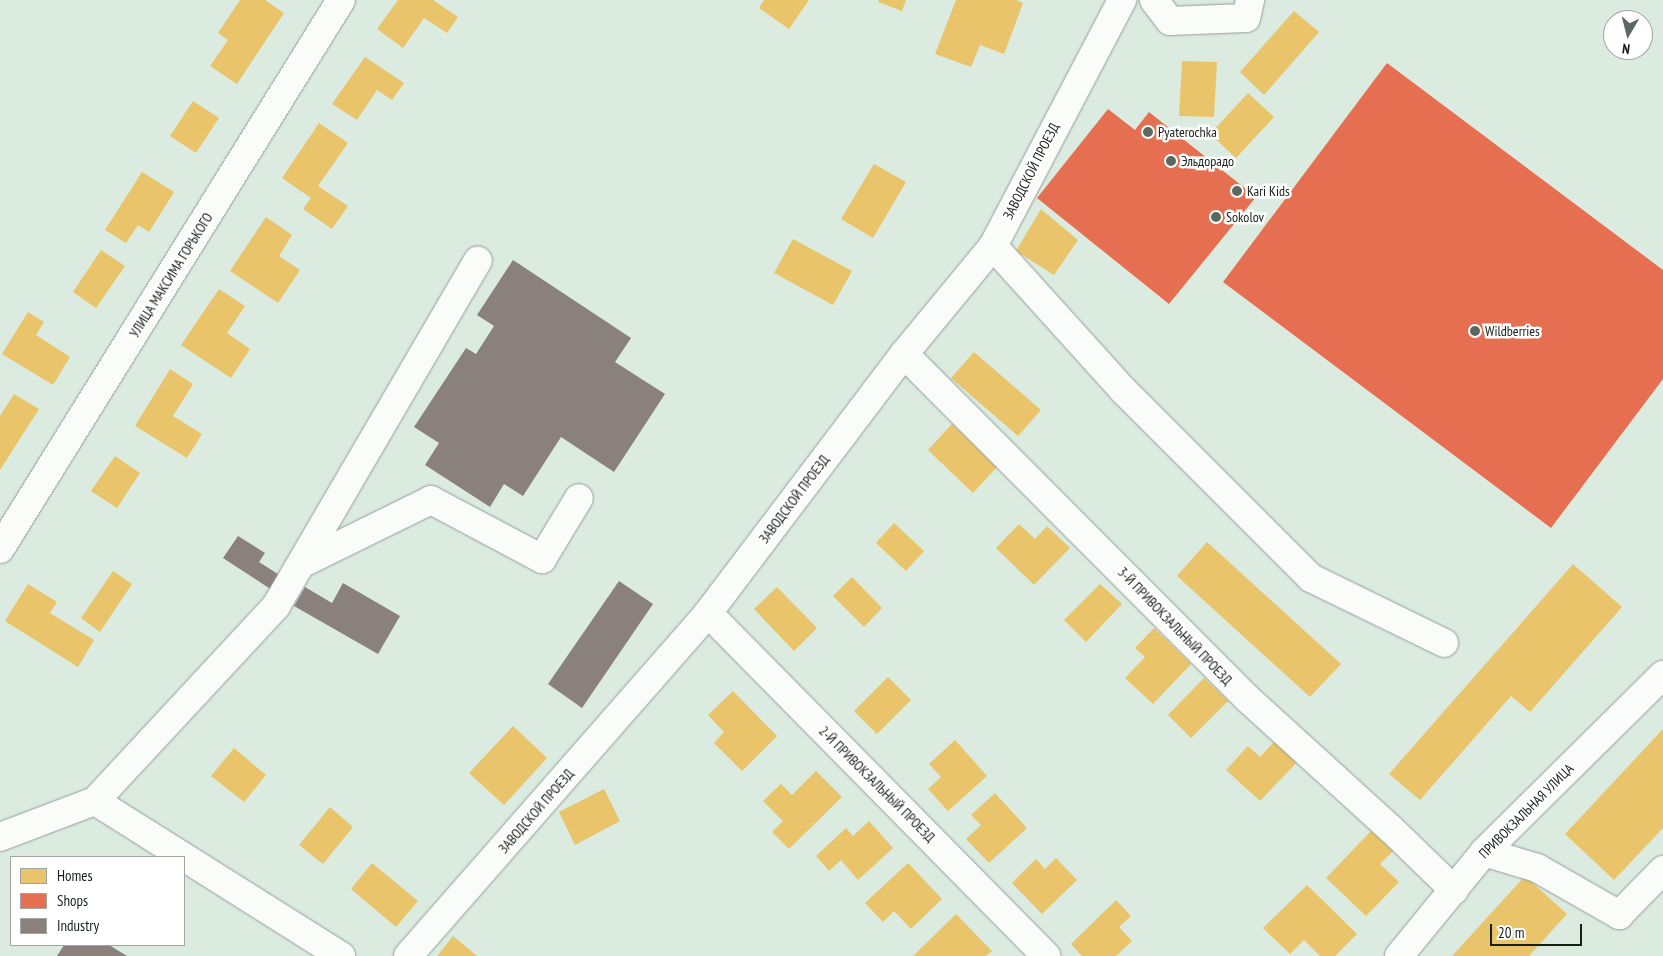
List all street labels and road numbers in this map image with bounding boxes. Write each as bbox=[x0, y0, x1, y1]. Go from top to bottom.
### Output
street label: ЗАВОДСКОЙ ПРОЕЗД bbox=[999, 120, 1063, 222]
street label: УЛИЦА МАКСИМА ГОРЬКОГО bbox=[126, 209, 216, 341]
street label: ЗАВОДСКОЙ ПРОЕЗД bbox=[755, 452, 833, 546]
street label: 3-Й ПРИВОКЗАЛЬНЫЙ ПРОЕЗД bbox=[1114, 564, 1236, 688]
street label: 2-Й ПРИВОКЗАЛЬНЫЙ ПРОЕЗД bbox=[816, 723, 938, 845]
street label: ПРИВОКЗАЛЬНАЯ УЛИЦА bbox=[1475, 760, 1577, 862]
street label: ЗАВОДСКОЙ ПРОЕЗД bbox=[495, 765, 577, 857]

